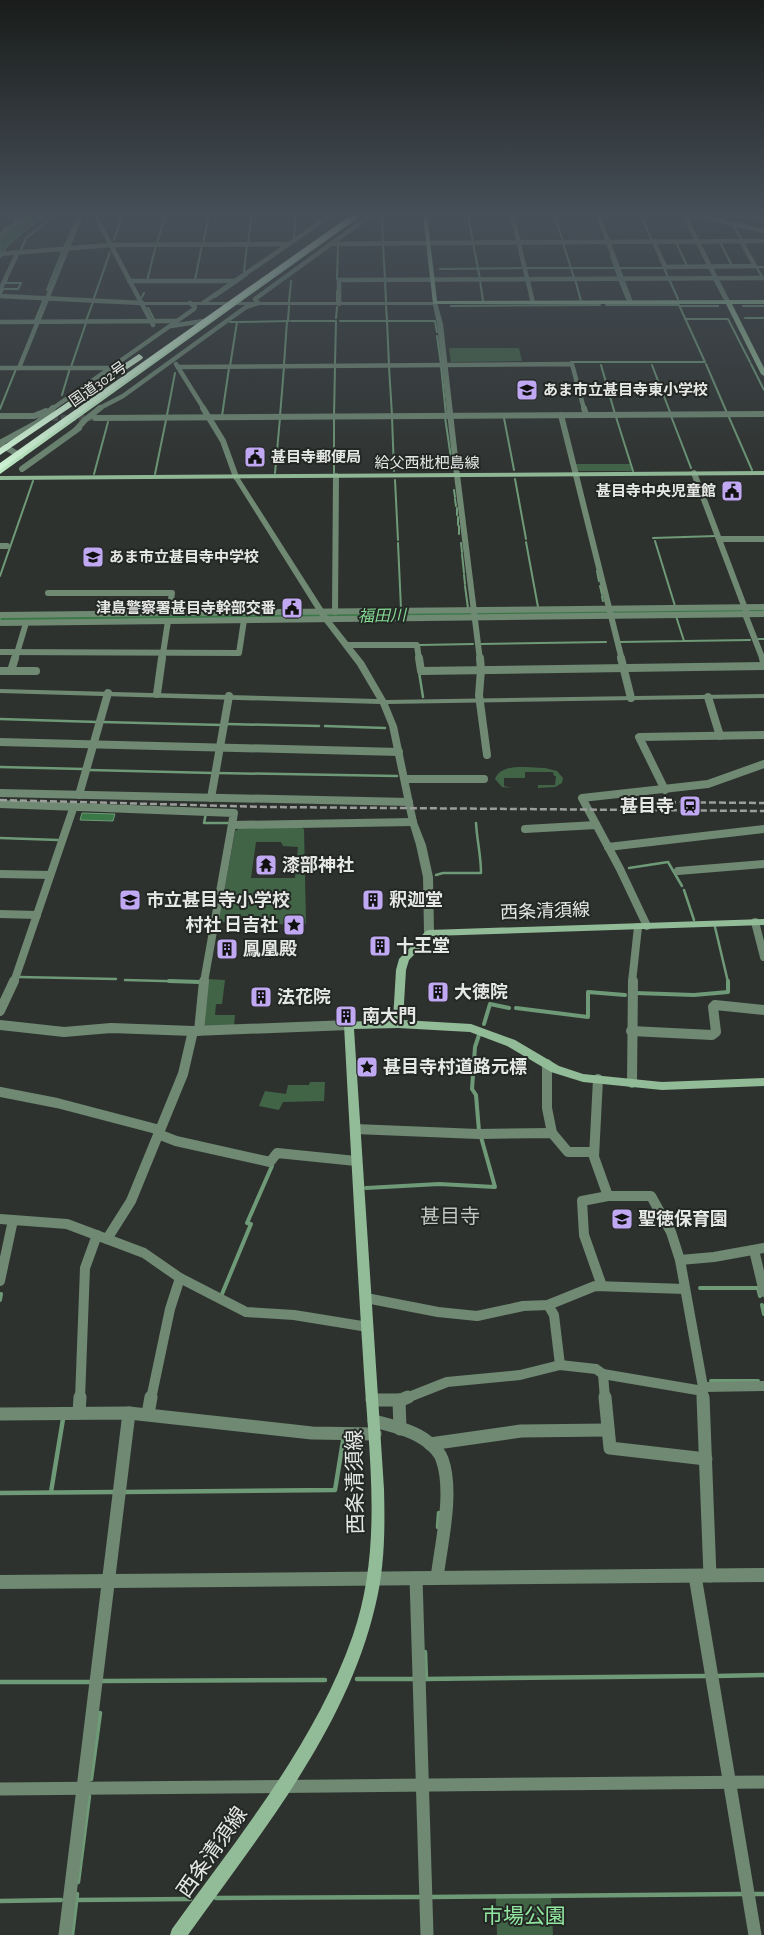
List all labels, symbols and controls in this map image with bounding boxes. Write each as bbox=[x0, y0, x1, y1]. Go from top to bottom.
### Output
street label: 国道302号 bbox=[66, 359, 130, 409]
school or university icon: あま市立甚目寺東小学校 bbox=[515, 378, 539, 402]
place label: あま市立甚目寺東小学校 bbox=[543, 382, 708, 398]
public building icon: 甚目寺郵便局 bbox=[243, 445, 267, 469]
place label: 甚目寺郵便局 bbox=[271, 449, 361, 465]
street label: 給父西枇杷島線 bbox=[374, 454, 480, 471]
public building icon: 甚目寺中央児童館 bbox=[720, 479, 744, 503]
place label: 甚目寺中央児童館 bbox=[596, 483, 716, 499]
school or university icon: あま市立甚目寺中学校 bbox=[81, 545, 105, 569]
place label: あま市立甚目寺中学校 bbox=[109, 549, 259, 565]
public building icon: 津島警察署甚目寺幹部交番 bbox=[280, 596, 304, 620]
place label: 津島警察署甚目寺幹部交番 bbox=[96, 599, 276, 616]
water label: 福田川 bbox=[358, 607, 408, 624]
station icon: 甚目寺 bbox=[678, 794, 702, 818]
place label: 甚目寺 bbox=[620, 797, 674, 816]
temple icon: 漆部神社 bbox=[254, 853, 278, 877]
place label: 漆部神社 bbox=[282, 855, 354, 875]
school or university icon: 市立甚目寺小学校 bbox=[118, 888, 142, 912]
building icon: 釈迦堂 bbox=[361, 888, 385, 912]
place label: 市立甚目寺小学校 bbox=[146, 890, 290, 910]
place label: 釈迦堂 bbox=[389, 890, 443, 910]
street label: 西条清須線 bbox=[500, 899, 590, 923]
place icon: 村社 日吉社 bbox=[282, 913, 306, 937]
place label: 村社 日吉社 bbox=[185, 915, 278, 935]
building icon: 十王堂 bbox=[368, 934, 392, 958]
place label: 十王堂 bbox=[396, 936, 450, 956]
building icon: 鳳凰殿 bbox=[215, 937, 239, 961]
place label: 鳳凰殿 bbox=[243, 940, 297, 959]
building icon: 大徳院 bbox=[426, 980, 450, 1004]
place label: 大徳院 bbox=[454, 982, 508, 1002]
building icon: 法花院 bbox=[249, 985, 273, 1009]
place label: 法花院 bbox=[277, 987, 331, 1007]
building icon: 南大門 bbox=[334, 1004, 358, 1028]
place label: 南大門 bbox=[362, 1007, 416, 1026]
place icon: 甚目寺村道路元標 bbox=[355, 1055, 379, 1079]
place label: 甚目寺村道路元標 bbox=[383, 1057, 527, 1077]
district label: 甚目寺 bbox=[420, 1206, 480, 1227]
school or university icon: 聖徳保育園 bbox=[610, 1207, 634, 1231]
place label: 聖徳保育園 bbox=[638, 1209, 728, 1229]
street label: 西条清須線 bbox=[343, 1429, 367, 1535]
street label: 西条清須線 bbox=[173, 1803, 251, 1901]
park label: 市場公園 bbox=[482, 1905, 566, 1927]

